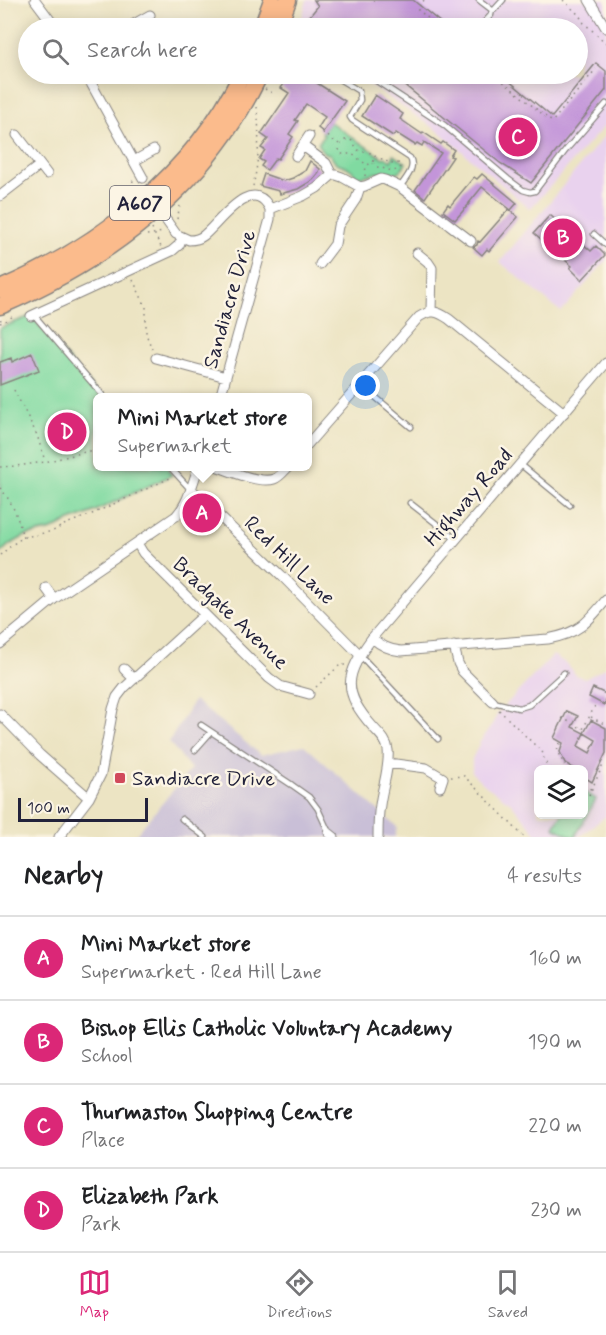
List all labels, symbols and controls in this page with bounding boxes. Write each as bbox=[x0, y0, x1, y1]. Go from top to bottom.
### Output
search box bbox=[18, 18, 588, 84]
icon: search bbox=[39, 35, 72, 68]
text: Search here bbox=[87, 37, 198, 65]
pin: C bbox=[498, 114, 538, 160]
road number: A607 bbox=[110, 186, 170, 220]
pin: B bbox=[544, 216, 582, 260]
street label: Sandiacre Drive bbox=[197, 227, 263, 372]
your location bbox=[351, 371, 380, 400]
popup bbox=[93, 393, 312, 471]
text: Mini Market store bbox=[118, 405, 287, 433]
pin: D bbox=[48, 410, 86, 454]
text: Supermarket bbox=[118, 433, 232, 460]
street label: Highway Road bbox=[418, 442, 521, 554]
pin: A bbox=[182, 490, 222, 536]
street label: Red Hill Lane bbox=[238, 510, 341, 611]
street label: Bradgate Avenue bbox=[166, 551, 294, 676]
place label: Sandiacre Drive bbox=[132, 765, 275, 793]
map controls bbox=[534, 765, 588, 819]
button: layers bbox=[534, 765, 588, 819]
marker: Sandiacre Drive bbox=[113, 771, 127, 785]
scale bar bbox=[18, 795, 148, 822]
text: 100 m bbox=[27, 798, 70, 819]
text: Nearby bbox=[24, 859, 103, 893]
text: 4 results bbox=[507, 863, 582, 890]
text: Mini Market store bbox=[81, 931, 251, 959]
text: A bbox=[37, 945, 50, 972]
text: 160 m bbox=[529, 945, 582, 972]
text: Supermarket · Red Hill Lane bbox=[81, 959, 322, 986]
text: Bishop Ellis Catholic Voluntary Academy bbox=[81, 1015, 452, 1043]
text: B bbox=[37, 1029, 50, 1056]
text: 190 m bbox=[528, 1029, 582, 1056]
text: School bbox=[81, 1043, 133, 1070]
text: Thurmaston Shopping Centre bbox=[81, 1099, 353, 1127]
text: C bbox=[36, 1113, 51, 1140]
text: 220 m bbox=[528, 1113, 582, 1140]
text: Place bbox=[81, 1127, 125, 1154]
text: Elizabeth Park bbox=[81, 1183, 218, 1211]
text: D bbox=[37, 1197, 50, 1224]
text: 230 m bbox=[530, 1197, 582, 1224]
text: Park bbox=[81, 1211, 121, 1238]
tab: Map bbox=[78, 1266, 111, 1323]
tab: Directions bbox=[266, 1266, 332, 1323]
tab: Saved bbox=[488, 1266, 528, 1323]

